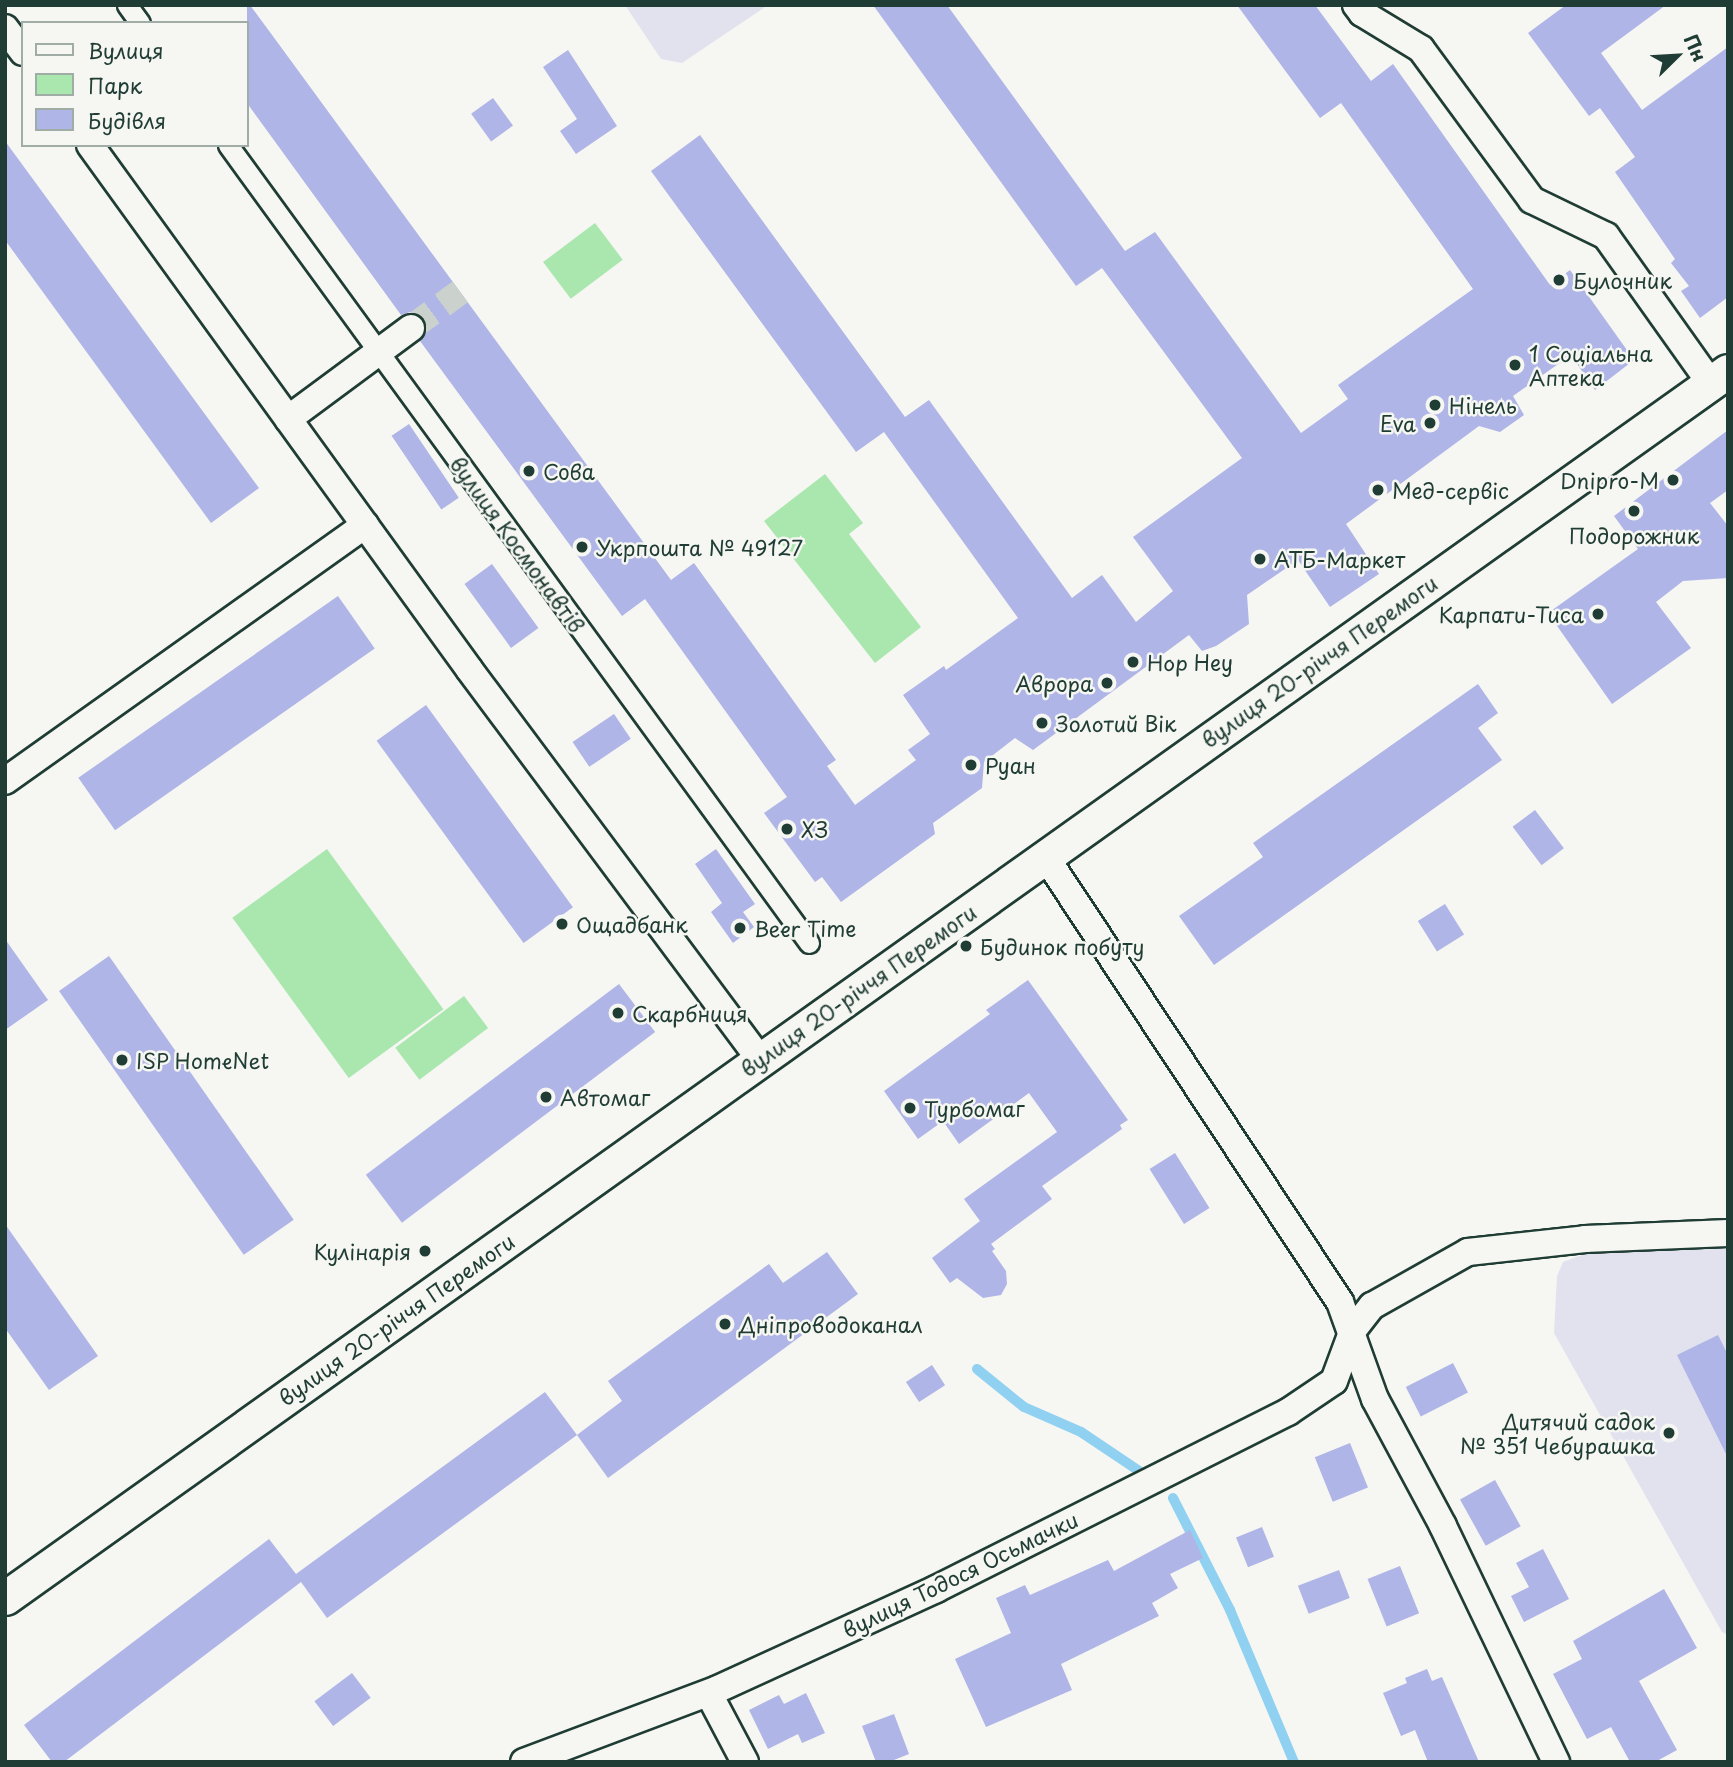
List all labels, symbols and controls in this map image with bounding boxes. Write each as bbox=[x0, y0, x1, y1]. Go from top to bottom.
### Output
legend bbox=[21, 21, 248, 147]
north arrow bbox=[1642, 21, 1712, 91]
text: Пн bbox=[1678, 29, 1715, 66]
text: Вулиця bbox=[88, 34, 164, 66]
text: Парк bbox=[88, 69, 142, 101]
text: Будівля bbox=[88, 104, 166, 136]
place label: Булочник bbox=[1573, 267, 1672, 293]
marker: Булочник bbox=[1551, 272, 1567, 288]
place label: 1 Соціальна Аптека bbox=[1529, 340, 1653, 390]
marker: 1 Соціальна Аптека bbox=[1507, 357, 1523, 373]
place label: Нінель bbox=[1449, 392, 1517, 418]
marker: Нінель bbox=[1427, 397, 1443, 413]
place label: Eva bbox=[1380, 410, 1416, 436]
marker: Eva bbox=[1422, 415, 1438, 431]
street label: вулиця Космонавтів bbox=[446, 451, 590, 637]
place label: Сова bbox=[543, 458, 595, 484]
marker: Сова bbox=[521, 463, 537, 479]
place label: Dnipro-M bbox=[1560, 467, 1659, 493]
marker: Dnipro-M bbox=[1665, 472, 1681, 488]
place label: Мед-сервіс bbox=[1392, 477, 1509, 503]
marker: Мед-сервіс bbox=[1370, 482, 1386, 498]
marker: Подорожник bbox=[1626, 503, 1642, 519]
place label: Подорожник bbox=[1569, 522, 1699, 548]
place label: Укрпошта № 49127 bbox=[596, 534, 804, 560]
marker: Укрпошта № 49127 bbox=[574, 539, 590, 555]
place label: АТБ-Маркет bbox=[1274, 546, 1405, 572]
marker: АТБ-Маркет bbox=[1252, 551, 1268, 567]
street label: вулиця 20-річчя Перемоги bbox=[1196, 570, 1442, 752]
place label: Карпати-Тиса bbox=[1439, 601, 1584, 627]
marker: Карпати-Тиса bbox=[1590, 606, 1606, 622]
place label: Hop Hey bbox=[1147, 649, 1234, 675]
marker: Hop Hey bbox=[1125, 654, 1141, 670]
place label: Аврора bbox=[1015, 670, 1093, 696]
marker: Аврора bbox=[1099, 675, 1115, 691]
place label: Золотий Вік bbox=[1056, 710, 1177, 736]
marker: Золотий Вік bbox=[1034, 715, 1050, 731]
place label: Руан bbox=[985, 752, 1036, 778]
marker: Руан bbox=[963, 757, 979, 773]
place label: ХЗ bbox=[801, 816, 828, 842]
marker: ХЗ bbox=[779, 821, 795, 837]
street label: вулиця 20-річчя Перемоги bbox=[735, 899, 981, 1081]
place label: Ощадбанк bbox=[576, 911, 688, 937]
place label: Beer Time bbox=[754, 915, 858, 941]
marker: Ощадбанк bbox=[554, 916, 570, 932]
marker: Beer Time bbox=[732, 920, 748, 936]
place label: Будинок побуту bbox=[980, 933, 1145, 959]
marker: Будинок побуту bbox=[958, 938, 974, 954]
place label: Скарбниця bbox=[632, 1000, 748, 1026]
marker: Скарбниця bbox=[610, 1005, 626, 1021]
place label: ISP HomeNet bbox=[136, 1047, 271, 1073]
marker: ISP HomeNet bbox=[114, 1052, 130, 1068]
place label: Автомаг bbox=[560, 1084, 650, 1110]
marker: Автомаг bbox=[538, 1089, 554, 1105]
place label: Турбомаг bbox=[924, 1095, 1025, 1121]
marker: Турбомаг bbox=[902, 1100, 918, 1116]
street label: вулиця 20-річчя Перемоги bbox=[273, 1228, 519, 1410]
place label: Кулінарія bbox=[314, 1238, 411, 1264]
marker: Кулінарія bbox=[417, 1243, 433, 1259]
place label: Дніпроводоканал bbox=[739, 1311, 923, 1337]
marker: Дніпроводоканал bbox=[717, 1316, 733, 1332]
place label: Дитячий садок № 351 Чебурашка bbox=[1460, 1408, 1655, 1458]
marker: Дитячий садок № 351 Чебурашка bbox=[1661, 1425, 1677, 1441]
street label: вулиця Тодося Осьмачки bbox=[837, 1506, 1083, 1642]

